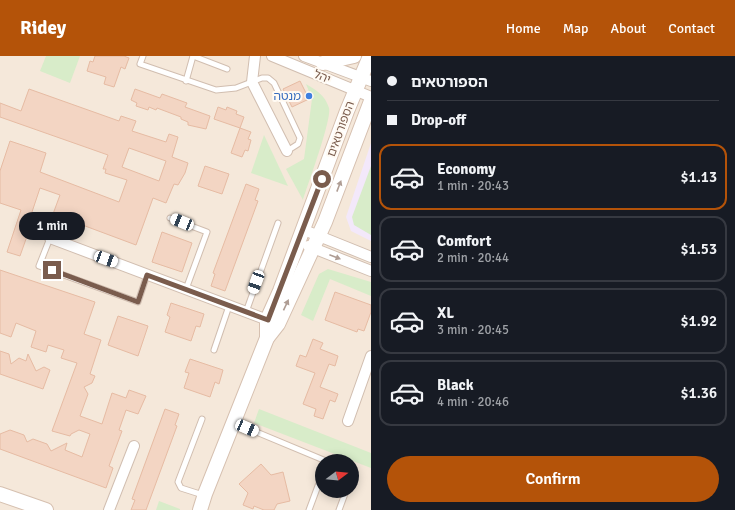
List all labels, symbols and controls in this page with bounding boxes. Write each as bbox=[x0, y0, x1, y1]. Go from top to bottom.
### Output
text: Ridey bbox=[20, 16, 66, 40]
text: Home bbox=[506, 20, 541, 37]
text: Map bbox=[563, 20, 588, 37]
text: About bbox=[610, 20, 646, 37]
text: Contact bbox=[668, 20, 715, 37]
street label: יהל bbox=[311, 67, 333, 87]
text: הספורטאים bbox=[411, 73, 488, 91]
place label: מנטה bbox=[274, 89, 301, 104]
marker: מנטה bbox=[304, 91, 314, 101]
street label: הספורטאים bbox=[324, 99, 358, 159]
text: Drop-off bbox=[411, 111, 466, 129]
icon: car bbox=[389, 159, 425, 195]
text: Economy bbox=[437, 160, 496, 178]
text: $1.13 bbox=[680, 168, 717, 186]
route start bbox=[313, 170, 331, 188]
text: 1 min · 20:43 bbox=[437, 178, 509, 194]
one-way arrow bbox=[337, 179, 343, 191]
callout: 1 min bbox=[19, 212, 85, 240]
car bbox=[169, 212, 195, 232]
text: 1 min bbox=[36, 218, 68, 234]
icon: car bbox=[389, 231, 425, 267]
text: Comfort bbox=[437, 232, 491, 250]
text: $1.53 bbox=[680, 240, 717, 258]
car bbox=[93, 249, 119, 269]
text: 2 min · 20:44 bbox=[437, 250, 509, 266]
one-way arrow bbox=[329, 254, 341, 260]
route end bbox=[43, 261, 61, 279]
car bbox=[246, 269, 266, 295]
one-way arrow bbox=[283, 299, 289, 310]
icon: car bbox=[389, 303, 425, 339]
text: XL bbox=[437, 304, 454, 322]
text: $1.92 bbox=[680, 312, 717, 330]
text: 3 min · 20:45 bbox=[437, 322, 509, 338]
icon: car bbox=[389, 375, 425, 411]
text: Black bbox=[437, 376, 474, 394]
text: $1.36 bbox=[680, 384, 717, 402]
text: 4 min · 20:46 bbox=[437, 394, 509, 410]
car bbox=[234, 418, 260, 438]
north arrow bbox=[315, 454, 359, 498]
map controls bbox=[315, 454, 359, 498]
button: Confirm bbox=[387, 456, 719, 502]

